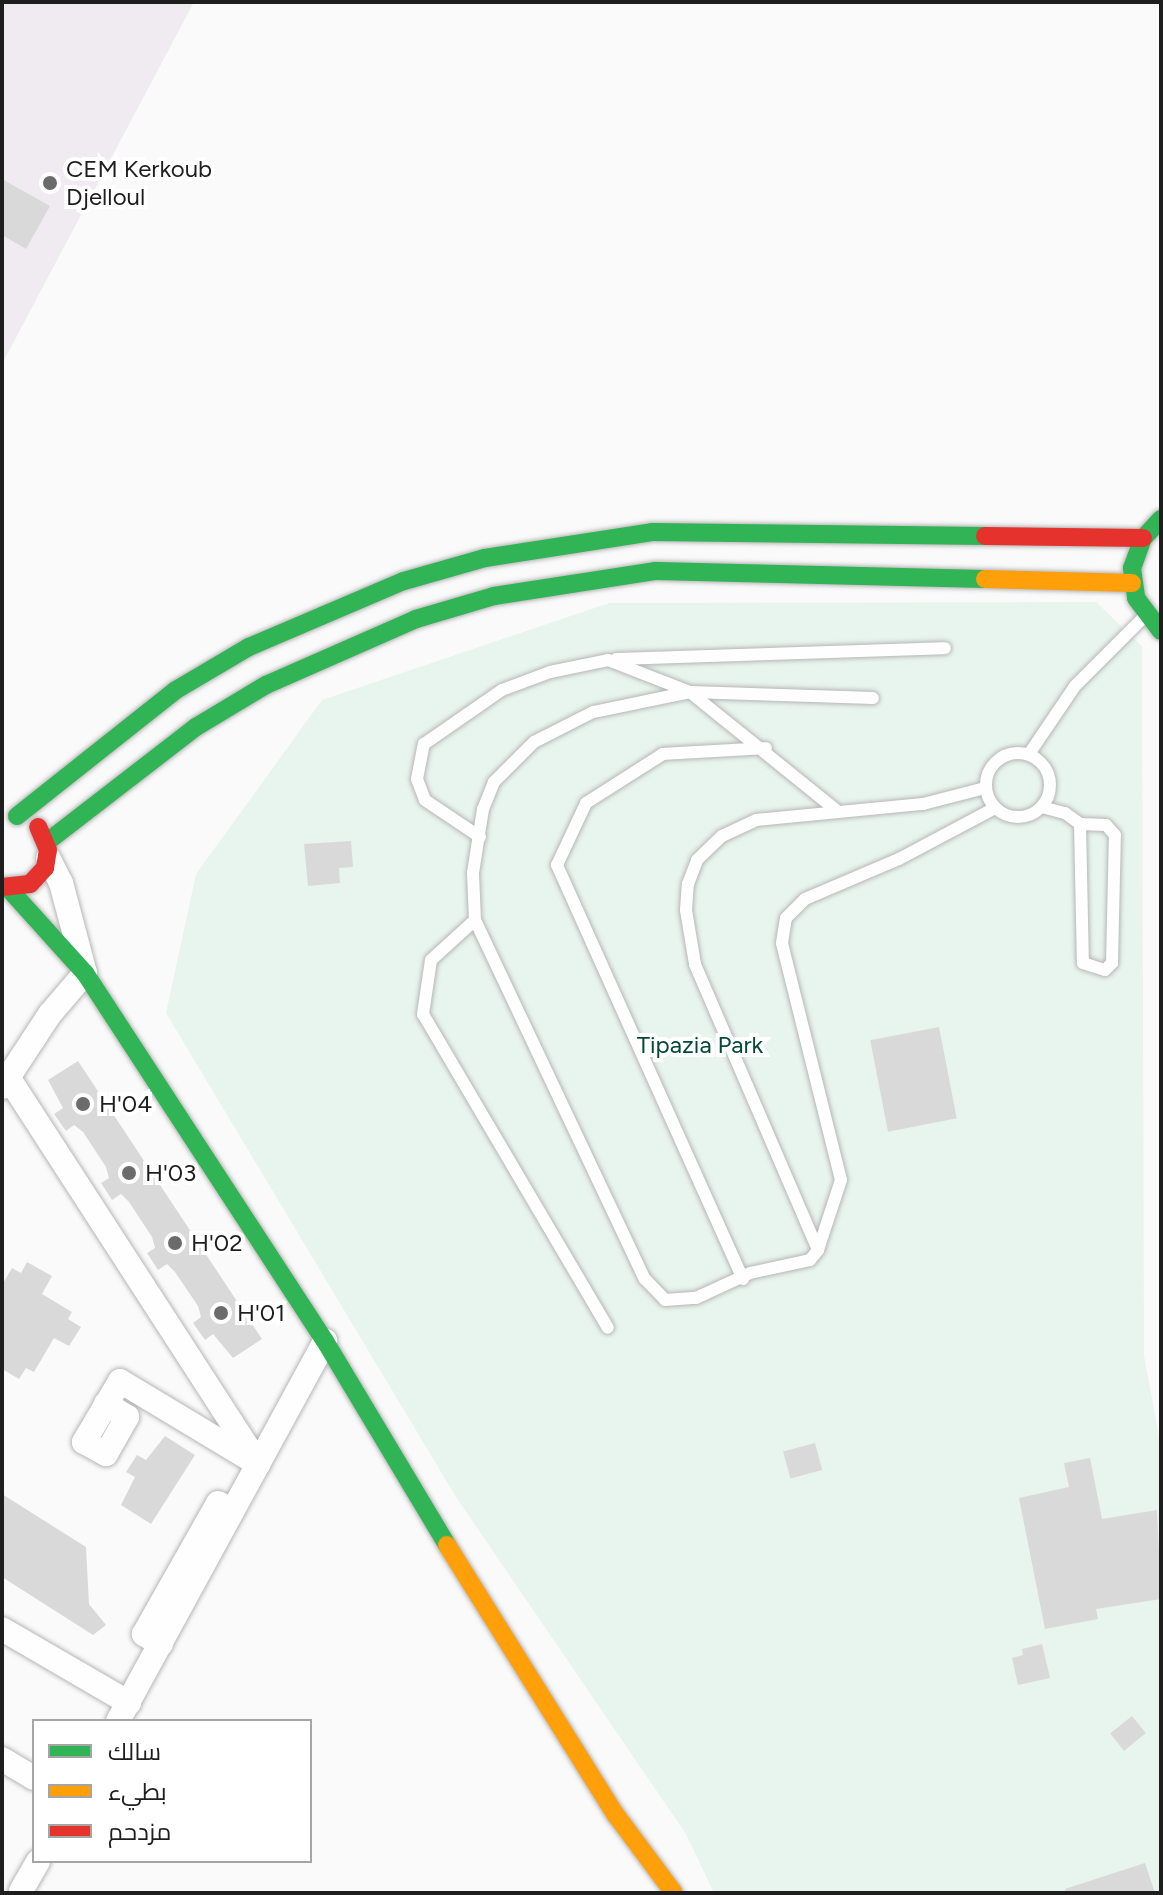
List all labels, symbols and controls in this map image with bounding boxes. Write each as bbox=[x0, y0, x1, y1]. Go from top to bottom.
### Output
place label: CEM Kerkoub Djelloul bbox=[66, 155, 212, 211]
marker: CEM Kerkoub Djelloul bbox=[41, 174, 59, 192]
park label: Tipazia Park bbox=[637, 1031, 763, 1059]
place label: H'04 bbox=[99, 1090, 152, 1118]
marker: H'04 bbox=[74, 1095, 92, 1113]
place label: H'03 bbox=[145, 1159, 196, 1187]
marker: H'03 bbox=[120, 1164, 138, 1182]
place label: H'02 bbox=[191, 1229, 243, 1257]
marker: H'02 bbox=[166, 1234, 184, 1252]
place label: H'01 bbox=[237, 1299, 285, 1327]
marker: H'01 bbox=[212, 1304, 230, 1322]
legend bbox=[32, 1719, 312, 1863]
text: سالك bbox=[108, 1737, 161, 1766]
text: بطيء bbox=[108, 1777, 167, 1806]
text: مزدحم bbox=[108, 1817, 171, 1846]

